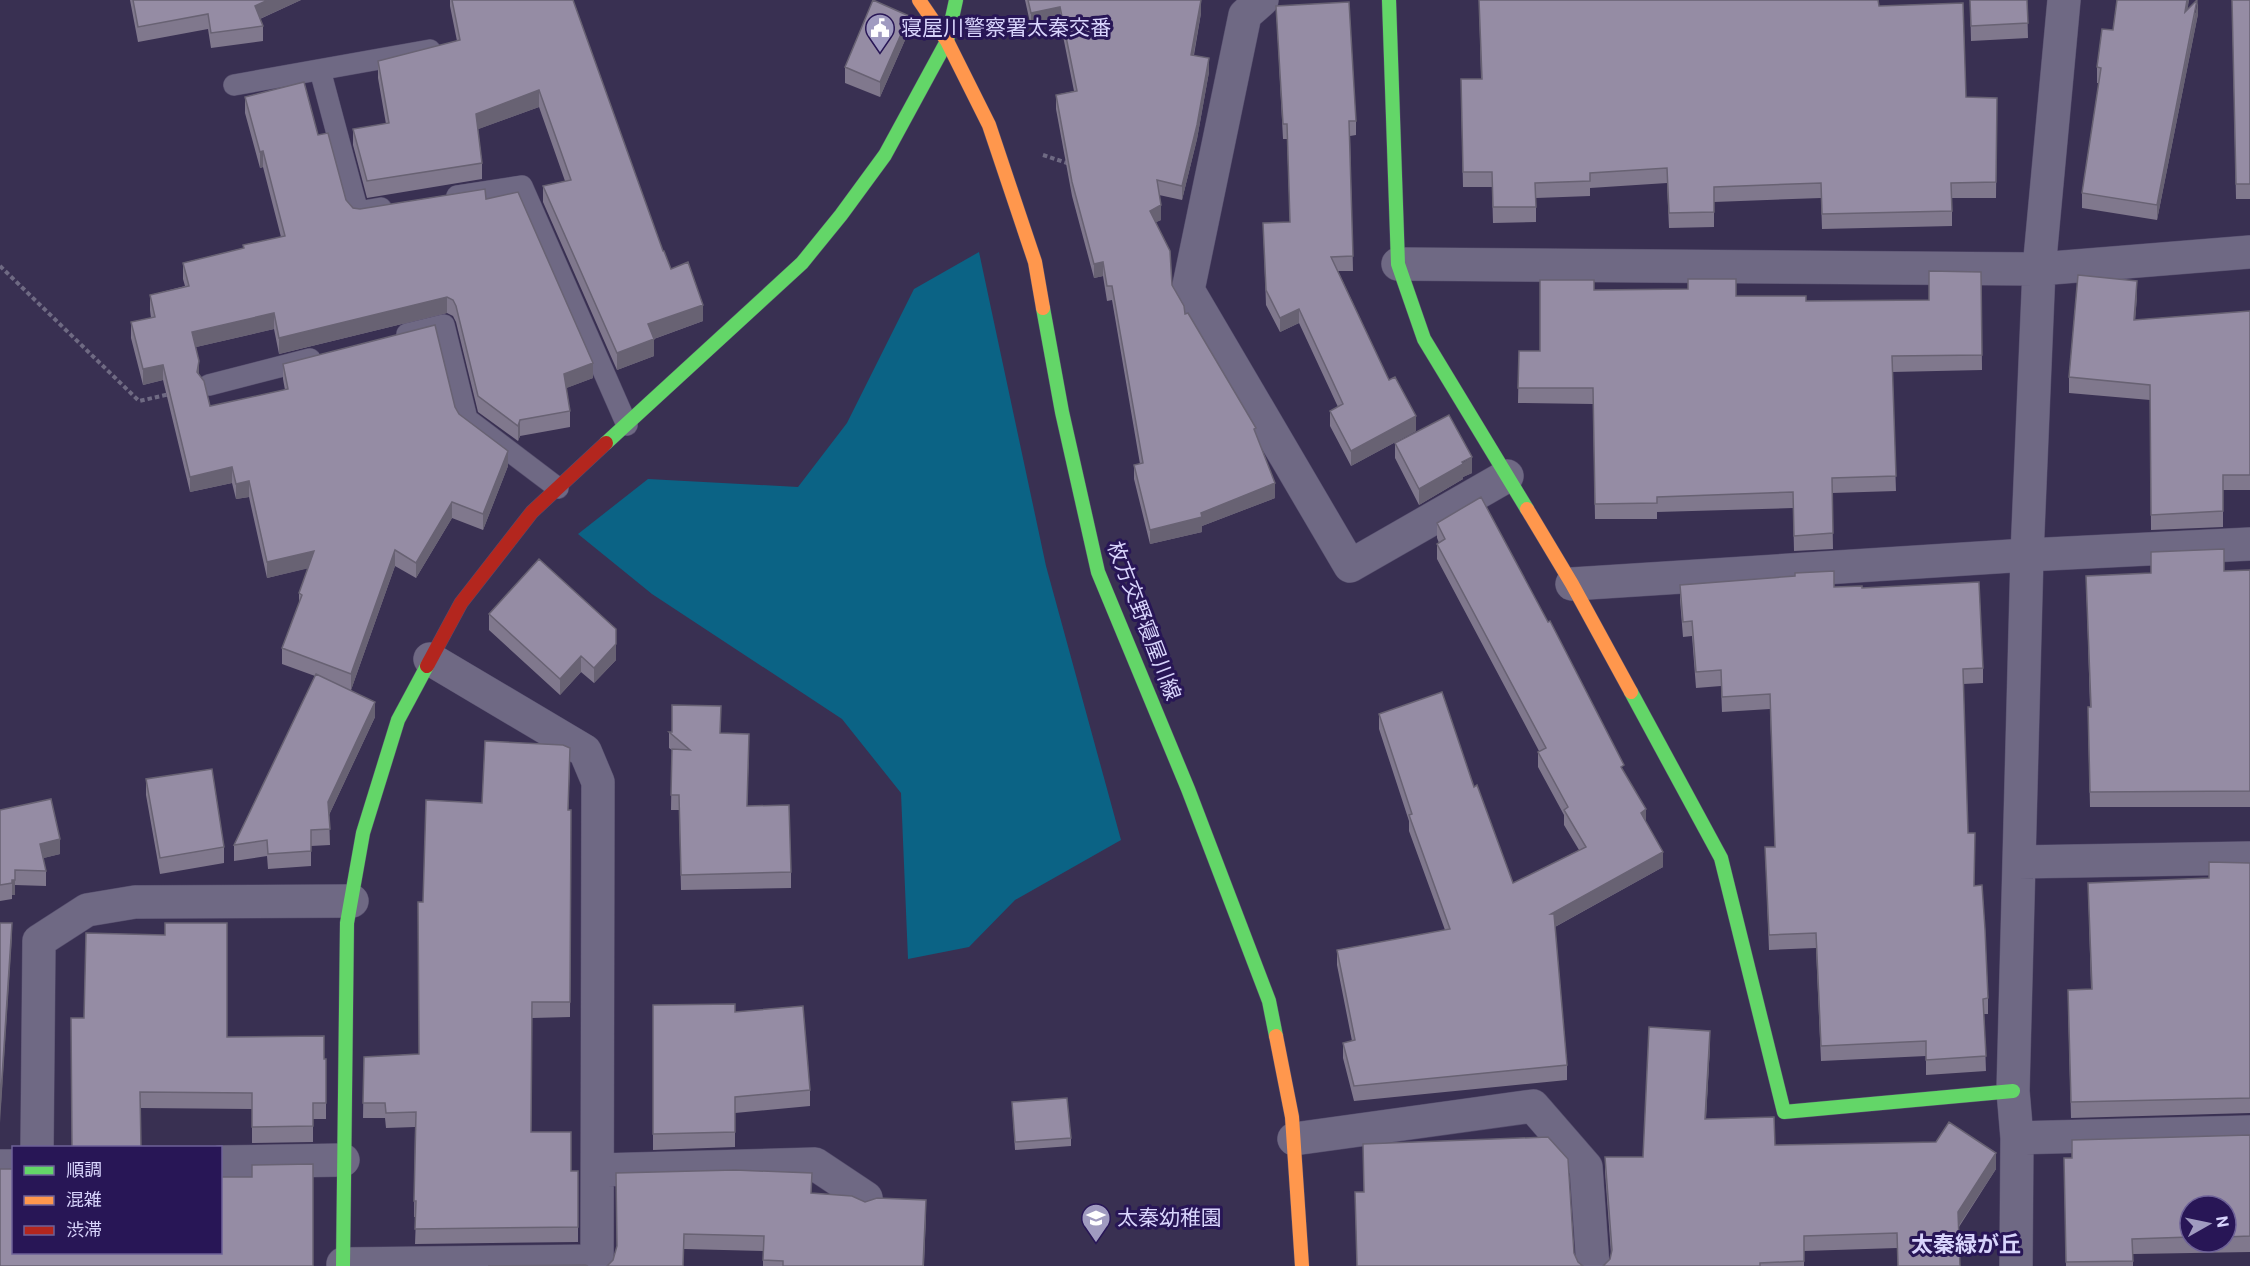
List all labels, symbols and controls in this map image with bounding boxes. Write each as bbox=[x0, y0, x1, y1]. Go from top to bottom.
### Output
public building icon: 寝屋川警察署太秦交番 bbox=[864, 12, 896, 54]
place label: 寝屋川警察署太秦交番 bbox=[901, 16, 1111, 40]
street label: 枚方交野寝屋川線 bbox=[1103, 538, 1185, 704]
legend bbox=[12, 1146, 222, 1254]
text: 順調 bbox=[66, 1159, 102, 1180]
text: 混雑 bbox=[66, 1189, 102, 1210]
north arrow bbox=[2178, 1194, 2238, 1254]
school or university icon: 太秦幼稚園 bbox=[1080, 1202, 1112, 1244]
place label: 太秦幼稚園 bbox=[1117, 1206, 1222, 1230]
text: N bbox=[2212, 1215, 2233, 1229]
text: 渋滞 bbox=[66, 1219, 102, 1240]
district label: 太秦緑が丘 bbox=[1911, 1232, 2021, 1257]

